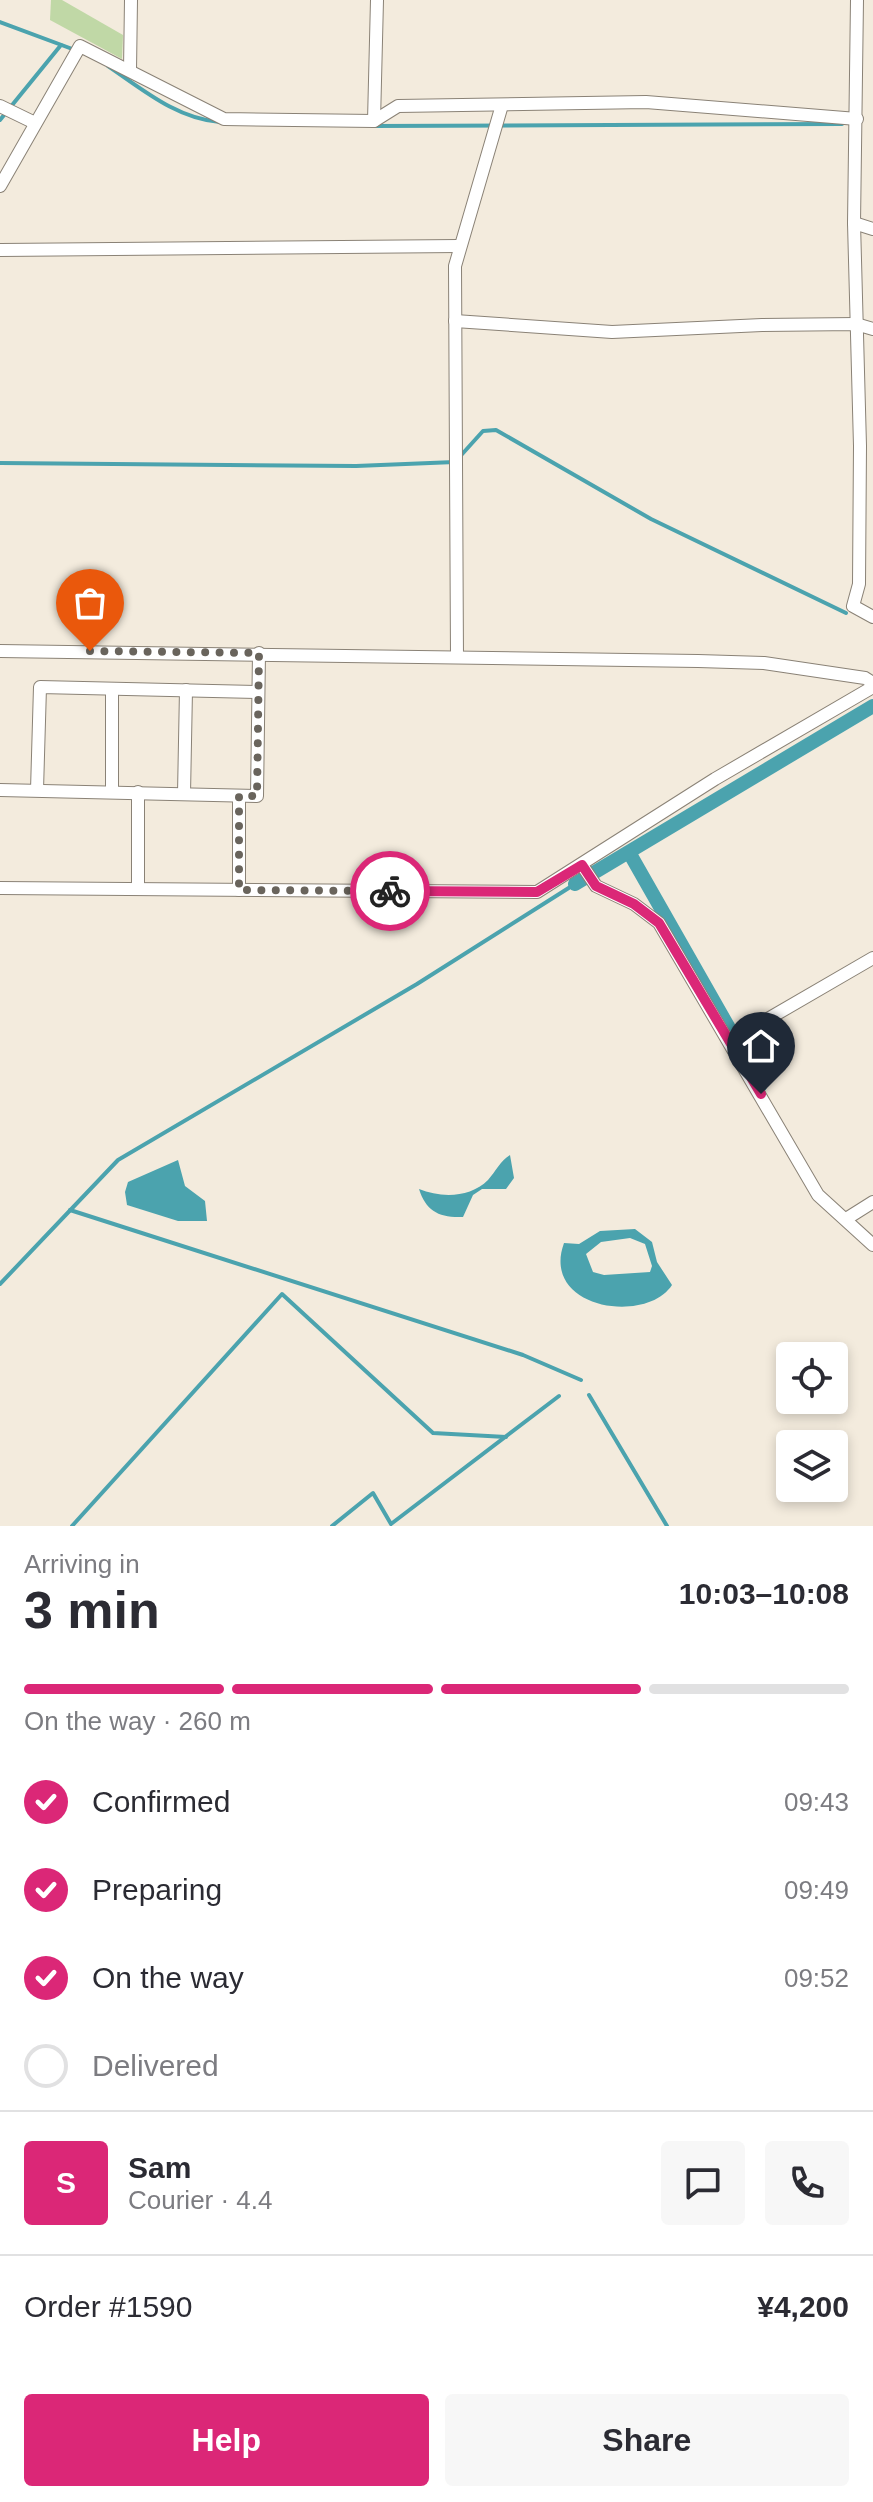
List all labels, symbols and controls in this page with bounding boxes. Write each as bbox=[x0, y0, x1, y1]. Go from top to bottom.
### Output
pin bbox=[56, 569, 124, 651]
icon: bag bbox=[68, 581, 112, 625]
courier bbox=[350, 851, 430, 931]
icon: bike bbox=[368, 869, 412, 913]
pin bbox=[727, 1012, 795, 1094]
icon: home bbox=[739, 1024, 783, 1068]
map controls bbox=[776, 1342, 848, 1502]
button: locate bbox=[776, 1342, 848, 1414]
button: layers bbox=[776, 1430, 848, 1502]
text: Arriving in bbox=[24, 1549, 140, 1579]
text: 10:03–10:08 bbox=[679, 1577, 849, 1610]
text: 3 min bbox=[24, 1581, 160, 1639]
text: On the way · 260 m bbox=[24, 1706, 251, 1736]
icon: check bbox=[24, 1780, 68, 1824]
text: Confirmed bbox=[92, 1785, 230, 1818]
text: 09:43 bbox=[784, 1787, 849, 1817]
icon: check bbox=[24, 1868, 68, 1912]
text: Preparing bbox=[92, 1873, 222, 1906]
text: 09:49 bbox=[784, 1875, 849, 1905]
icon: check bbox=[24, 1956, 68, 2000]
text: On the way bbox=[92, 1961, 244, 1994]
text: 09:52 bbox=[784, 1963, 849, 1993]
text: Delivered bbox=[92, 2049, 219, 2082]
button: chat bbox=[661, 2141, 745, 2225]
button: phone bbox=[765, 2141, 849, 2225]
text: Sam bbox=[128, 2151, 191, 2184]
text: S bbox=[56, 2166, 76, 2199]
text: Courier · 4.4 bbox=[128, 2185, 273, 2215]
text: Order #1590 bbox=[24, 2290, 192, 2323]
text: ¥4,200 bbox=[757, 2290, 849, 2323]
button: Help bbox=[24, 2394, 429, 2486]
button: Share bbox=[445, 2394, 849, 2486]

